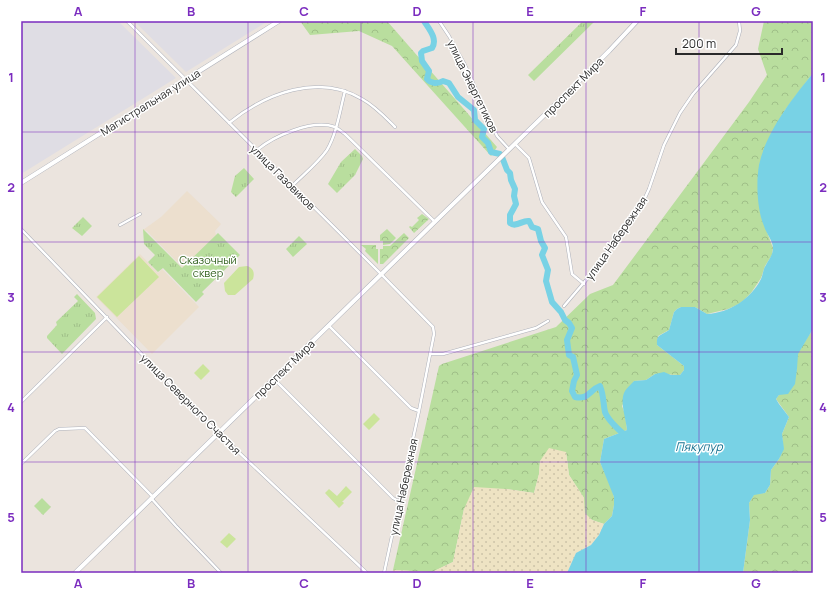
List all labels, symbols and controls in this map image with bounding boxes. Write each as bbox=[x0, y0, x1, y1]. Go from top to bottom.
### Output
text: A bbox=[74, 2, 83, 20]
text: B bbox=[187, 2, 195, 20]
text: C bbox=[299, 2, 309, 20]
text: D bbox=[412, 2, 422, 20]
text: E bbox=[526, 2, 534, 20]
text: F bbox=[640, 2, 647, 20]
text: G bbox=[751, 2, 761, 20]
scale bar bbox=[676, 30, 782, 56]
text: 200 m bbox=[682, 35, 716, 52]
street label: улица Энергетиков bbox=[444, 37, 502, 135]
street label: проспект Мира bbox=[540, 54, 606, 120]
street label: Магистральная улица bbox=[97, 65, 203, 139]
text: 1 bbox=[8, 68, 14, 86]
text: 1 bbox=[820, 68, 826, 86]
street label: улица Газовиков bbox=[247, 141, 319, 213]
text: 2 bbox=[7, 178, 15, 196]
text: 2 bbox=[819, 178, 827, 196]
street label: улица Набережная bbox=[582, 193, 650, 283]
park label: Сказочный сквер bbox=[179, 252, 237, 280]
text: 3 bbox=[7, 288, 15, 306]
text: 3 bbox=[819, 288, 827, 306]
street label: проспект Мира bbox=[250, 336, 318, 402]
street label: улица Северного Счастья bbox=[137, 350, 245, 458]
text: 4 bbox=[7, 398, 15, 416]
text: 4 bbox=[819, 398, 827, 416]
street label: улица Набережная bbox=[385, 437, 421, 537]
water label: Пякупур bbox=[675, 438, 724, 455]
text: 5 bbox=[7, 508, 15, 526]
text: 5 bbox=[819, 508, 827, 526]
text: A bbox=[74, 574, 83, 592]
text: B bbox=[187, 574, 195, 592]
text: C bbox=[299, 574, 309, 592]
text: D bbox=[412, 574, 422, 592]
text: E bbox=[526, 574, 534, 592]
text: F bbox=[640, 574, 647, 592]
text: G bbox=[751, 574, 761, 592]

